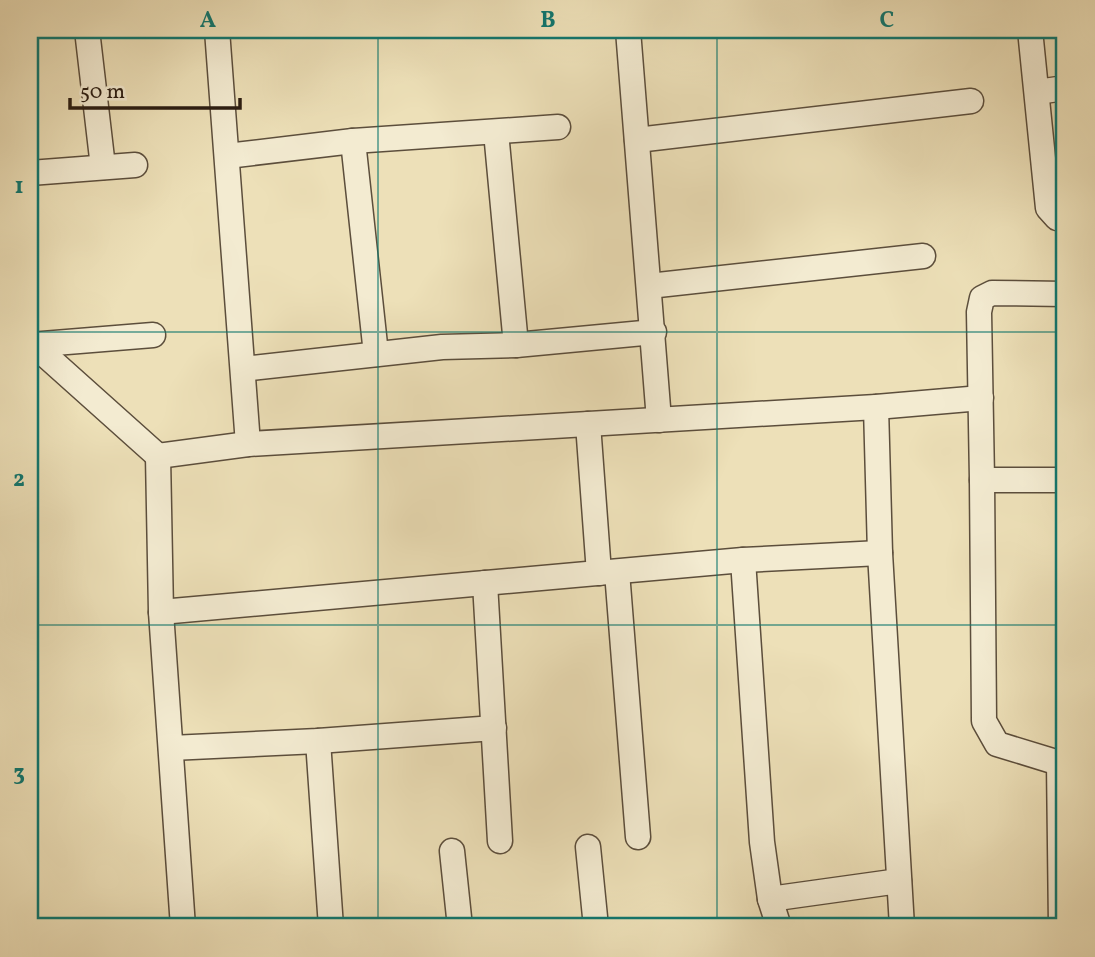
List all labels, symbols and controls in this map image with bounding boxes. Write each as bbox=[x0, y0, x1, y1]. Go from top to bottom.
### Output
text: A bbox=[200, 5, 216, 37]
text: B bbox=[540, 5, 556, 37]
text: C bbox=[880, 5, 894, 37]
scale bar bbox=[70, 66, 240, 110]
text: 50 m bbox=[80, 78, 125, 107]
text: 1 bbox=[14, 171, 24, 203]
text: 2 bbox=[13, 464, 25, 496]
text: 3 bbox=[13, 758, 25, 790]

